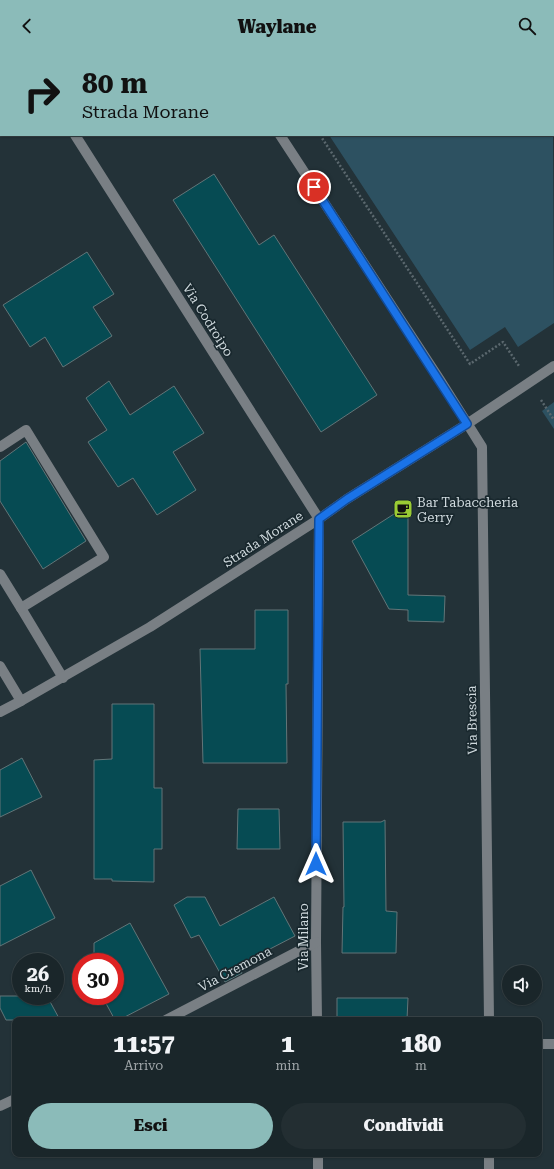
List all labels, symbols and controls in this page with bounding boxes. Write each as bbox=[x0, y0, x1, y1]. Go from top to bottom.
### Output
icon: back bbox=[16, 15, 38, 37]
icon: search bbox=[516, 15, 538, 37]
text: Waylane bbox=[238, 16, 316, 37]
text: 80 m bbox=[82, 67, 147, 100]
icon: right bbox=[16, 68, 68, 120]
text: Strada Morane bbox=[82, 101, 209, 122]
pin bbox=[297, 170, 331, 204]
icon: arrive bbox=[303, 176, 325, 198]
street label: Via Codroipo bbox=[180, 281, 236, 359]
place label: Bar Tabaccheria Gerry bbox=[417, 495, 518, 525]
cafe icon: Bar Tabaccheria Gerry bbox=[392, 498, 414, 520]
street label: Strada Morane bbox=[220, 508, 306, 570]
street label: Via Brescia bbox=[464, 685, 480, 755]
position arrow bbox=[295, 843, 337, 885]
street label: Via Milano bbox=[296, 903, 311, 971]
street label: Via Cremona bbox=[196, 943, 274, 995]
speed limit sign: 30 bbox=[72, 953, 124, 1005]
text: 26 bbox=[27, 962, 49, 986]
map controls bbox=[502, 965, 542, 1005]
button: sound bbox=[502, 965, 542, 1005]
text: km/h bbox=[25, 983, 51, 994]
text: 11:57 bbox=[113, 1030, 175, 1058]
text: 1 bbox=[281, 1030, 294, 1058]
text: 180 bbox=[401, 1030, 441, 1058]
text: Arrivo bbox=[124, 1058, 163, 1073]
text: min bbox=[275, 1058, 300, 1073]
text: m bbox=[415, 1058, 427, 1073]
button: Esci bbox=[28, 1103, 273, 1149]
button: Condividi bbox=[281, 1103, 526, 1149]

